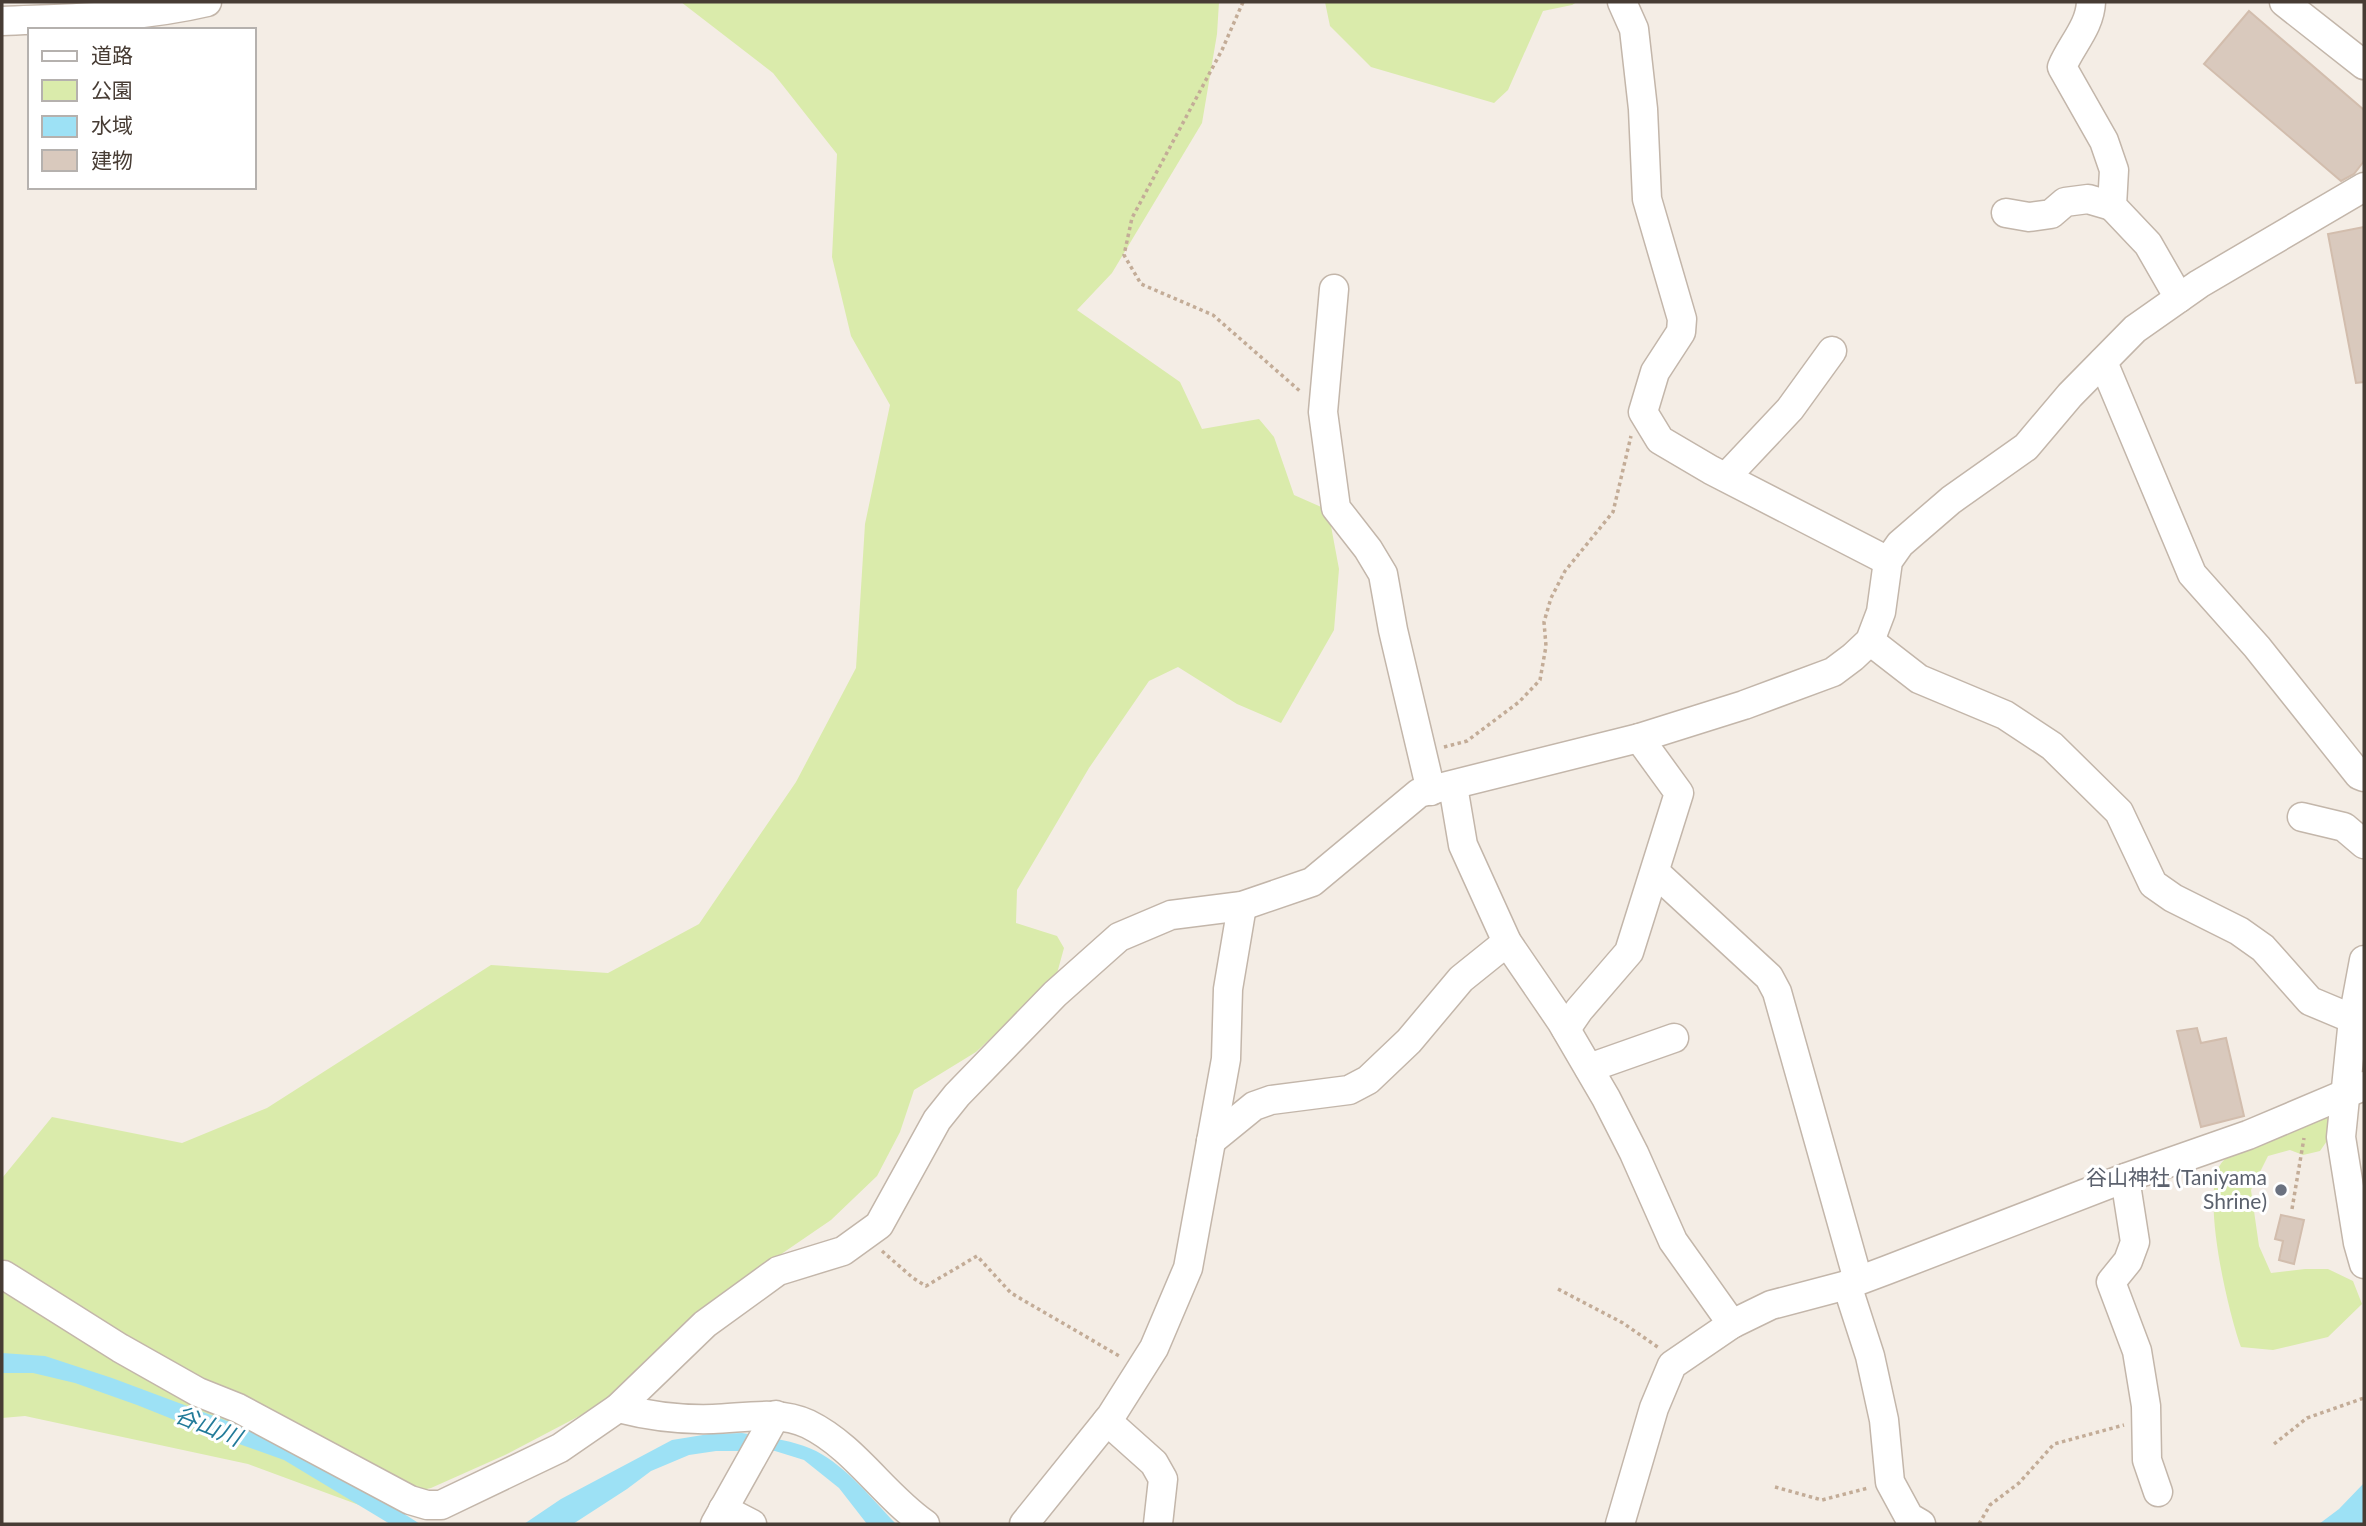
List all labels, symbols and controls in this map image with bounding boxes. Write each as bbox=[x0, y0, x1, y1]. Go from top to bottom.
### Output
legend bbox=[28, 28, 256, 189]
text: 道路 bbox=[91, 42, 133, 67]
text: 公園 bbox=[91, 77, 133, 102]
text: 水域 bbox=[91, 112, 133, 137]
text: 建物 bbox=[91, 147, 133, 172]
place label: 谷山神社 (Taniyama Shrine) bbox=[2086, 1164, 2267, 1213]
marker: 谷山神社 (Taniyama Shrine) bbox=[2273, 1182, 2289, 1198]
water label: 谷山川 bbox=[171, 1399, 248, 1452]

